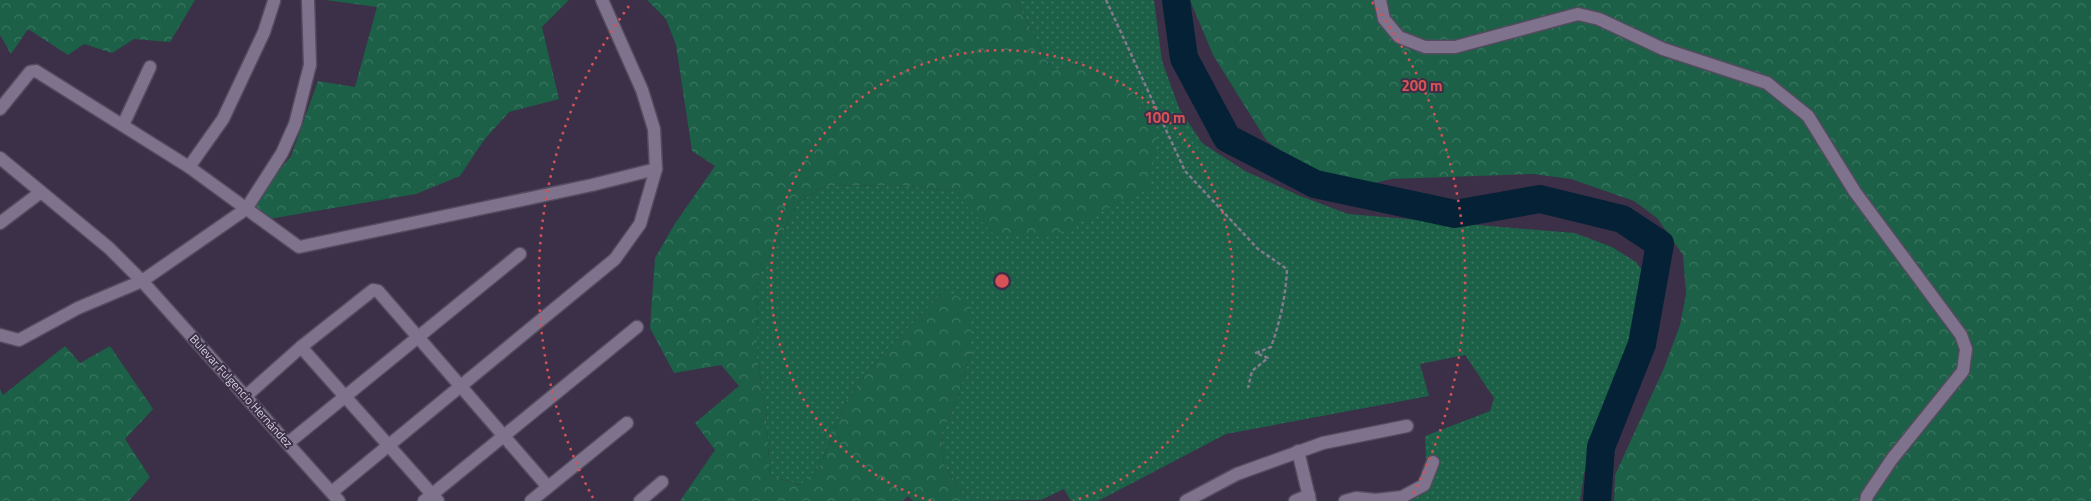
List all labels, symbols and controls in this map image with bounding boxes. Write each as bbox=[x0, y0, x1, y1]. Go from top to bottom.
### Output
text: 200 m bbox=[1401, 74, 1443, 97]
text: 100 m bbox=[1144, 106, 1186, 129]
centre of rings bbox=[993, 272, 1011, 290]
street label: Bulevar Fulgencio Hernández bbox=[185, 330, 298, 452]

